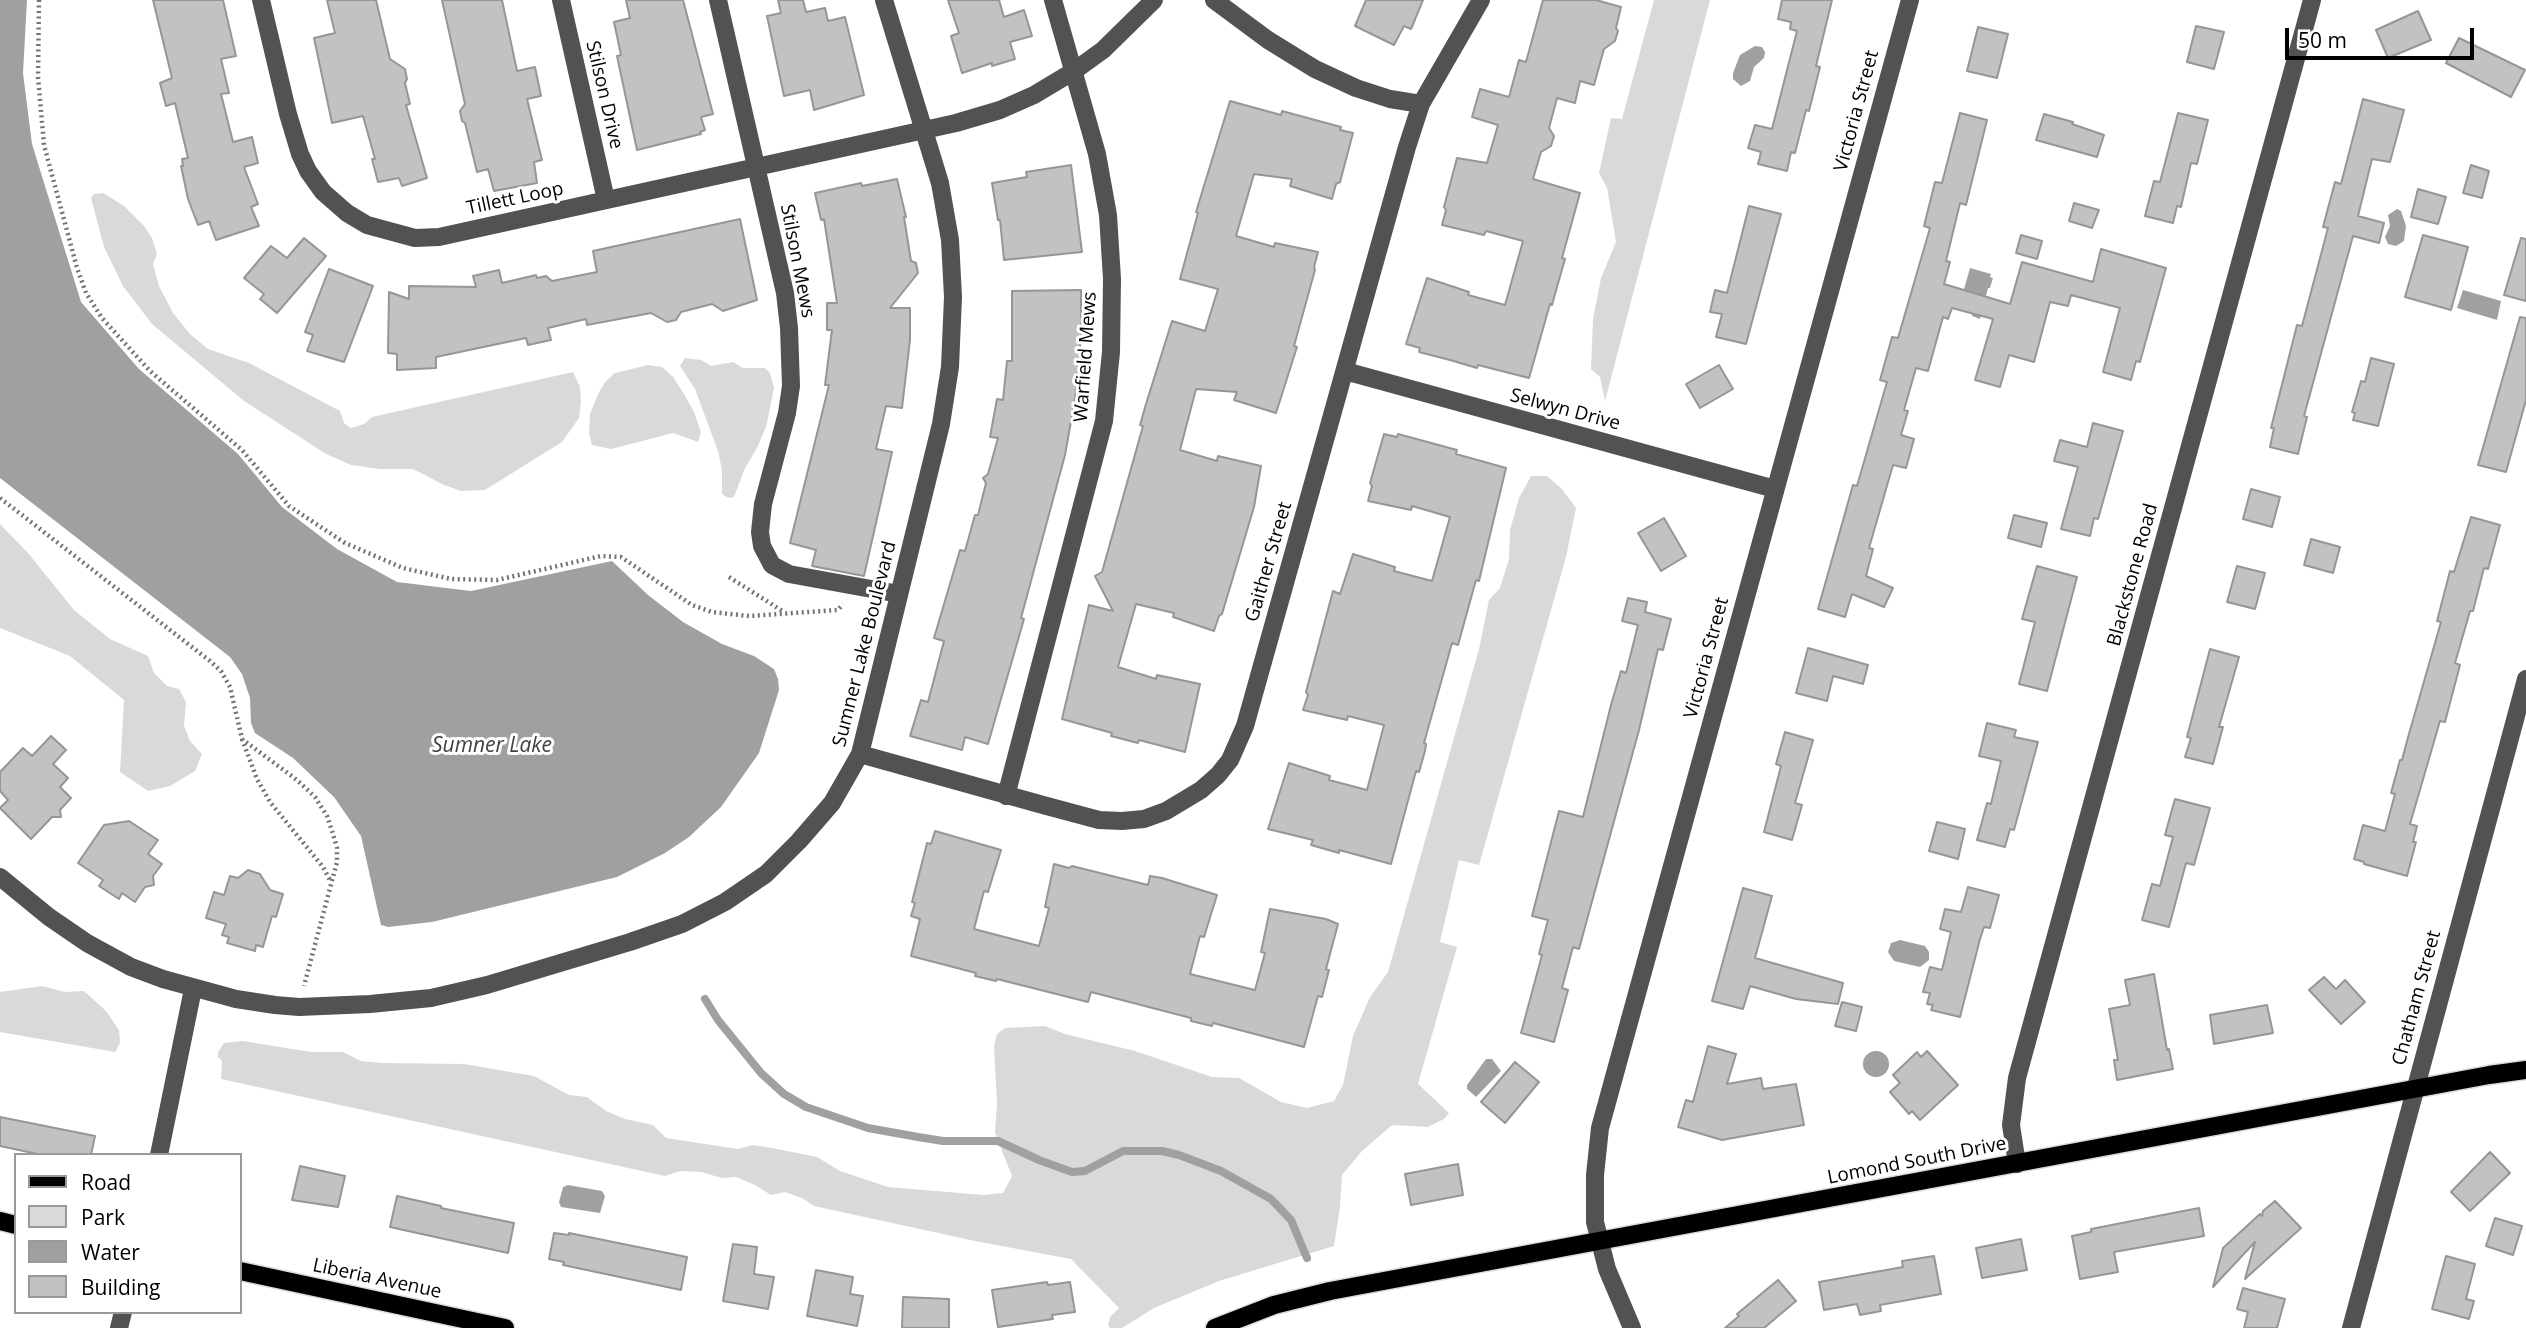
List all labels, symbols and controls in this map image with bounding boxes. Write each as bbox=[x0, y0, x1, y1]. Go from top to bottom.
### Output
scale bar bbox=[2288, 14, 2477, 58]
text: 50 m bbox=[2298, 26, 2347, 54]
street label: Stilson Drive bbox=[580, 39, 628, 151]
street label: Victoria Street bbox=[1830, 48, 1884, 174]
street label: Tillett Loop bbox=[465, 178, 565, 220]
street label: Stilson Mews bbox=[775, 202, 819, 320]
street label: Warfield Mews bbox=[1070, 291, 1102, 423]
street label: Selwyn Drive bbox=[1507, 384, 1623, 436]
street label: Gaither Street bbox=[1241, 499, 1297, 625]
street label: Blackstone Road bbox=[2103, 501, 2163, 649]
street label: Sumner Lake Boulevard bbox=[828, 539, 902, 749]
street label: Victoria Street bbox=[1680, 595, 1734, 721]
water label: Sumner Lake bbox=[432, 733, 552, 759]
street label: Chatham Street bbox=[2388, 928, 2446, 1068]
street label: Lomond South Drive bbox=[1826, 1132, 2008, 1190]
legend bbox=[14, 1153, 242, 1314]
text: Road bbox=[81, 1168, 131, 1196]
text: Park bbox=[81, 1203, 125, 1231]
text: Water bbox=[81, 1238, 140, 1266]
street label: Liberia Avenue bbox=[310, 1254, 444, 1304]
text: Building bbox=[81, 1273, 160, 1301]

